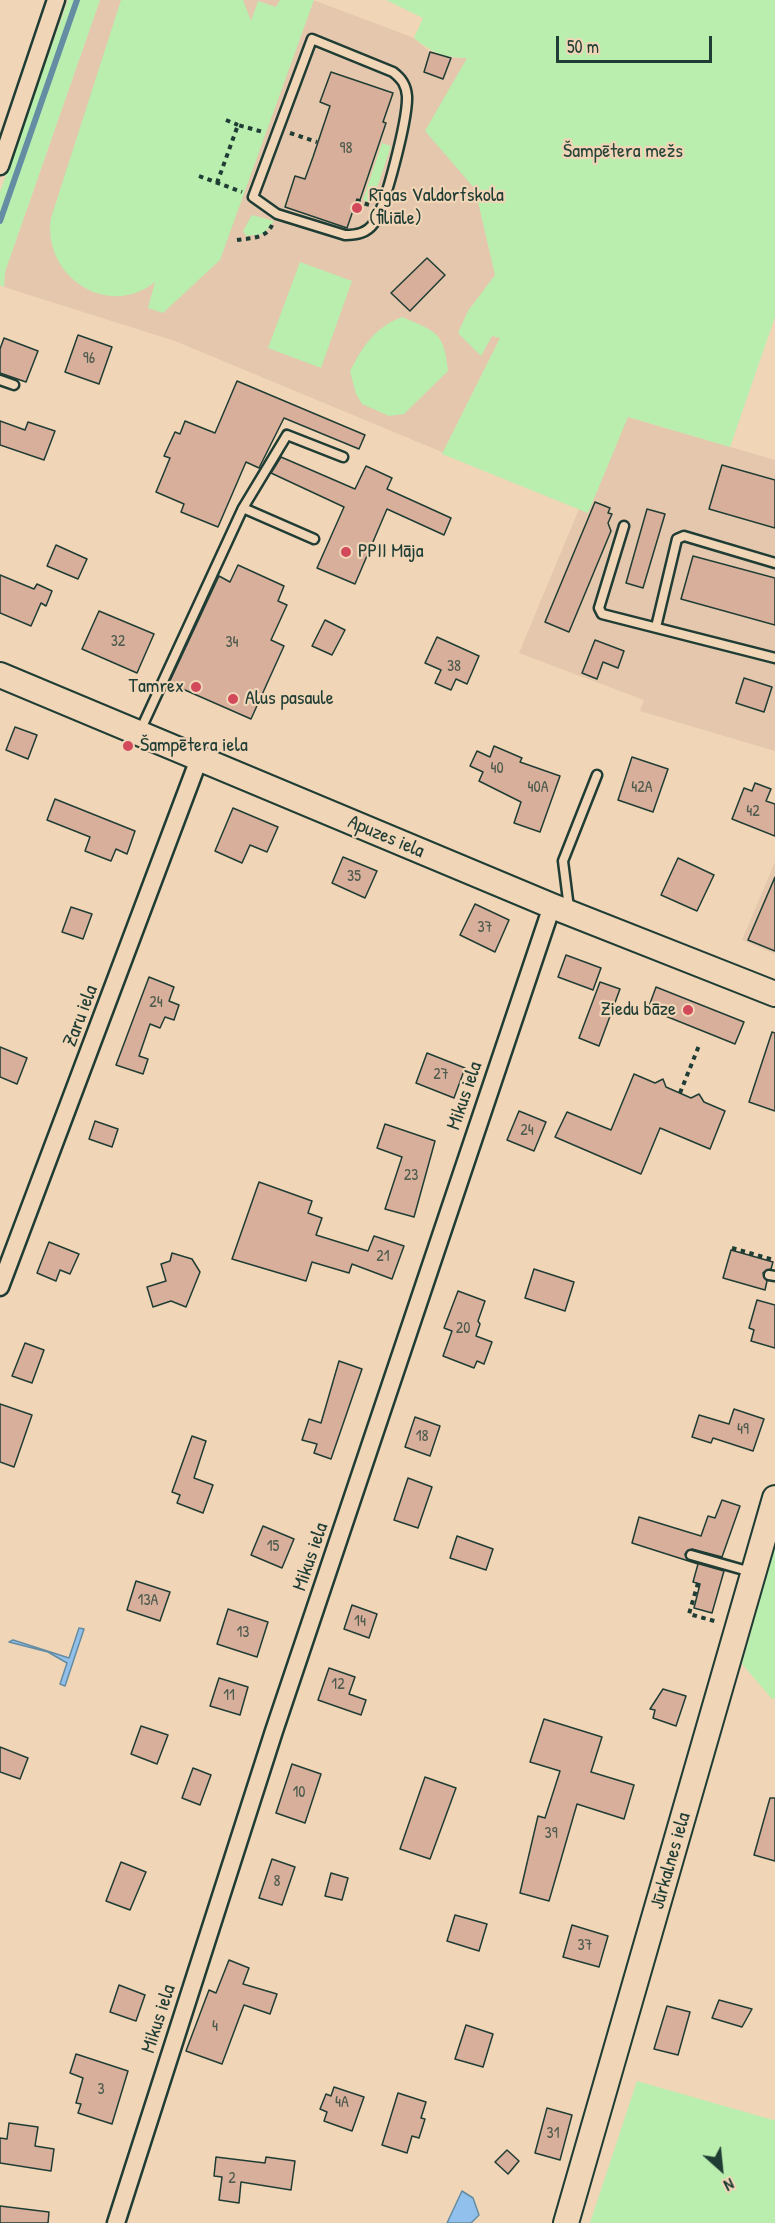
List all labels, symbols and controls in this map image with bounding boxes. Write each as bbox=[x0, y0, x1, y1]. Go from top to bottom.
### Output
scale bar bbox=[559, 24, 715, 62]
text: 50 m bbox=[567, 34, 599, 59]
house number: 98 bbox=[340, 139, 352, 159]
park label: Šampētera mežs bbox=[563, 140, 683, 164]
place label: Rīgas Valdorfskola (filiāle) bbox=[369, 184, 504, 231]
marker: Rīgas Valdorfskola (filiāle) bbox=[350, 201, 364, 215]
house number: 96 bbox=[83, 349, 95, 369]
place label: PPII Māja bbox=[358, 540, 424, 564]
marker: PPII Māja bbox=[339, 545, 353, 559]
house number: 32 bbox=[111, 632, 125, 652]
house number: 34 bbox=[225, 633, 239, 653]
house number: 38 bbox=[447, 657, 461, 677]
place label: Tamrex bbox=[129, 675, 184, 699]
marker: Tamrex bbox=[189, 680, 203, 694]
place label: Alus pasaule bbox=[245, 687, 334, 711]
marker: Alus pasaule bbox=[226, 692, 240, 706]
place label: Šampētera iela bbox=[140, 734, 248, 758]
marker: Šampētera iela bbox=[121, 739, 135, 753]
house number: 40 bbox=[490, 759, 504, 779]
house number: 40A bbox=[528, 778, 548, 798]
house number: 42A bbox=[631, 778, 653, 798]
house number: 42 bbox=[746, 802, 760, 822]
street label: Apuzes iela bbox=[344, 810, 428, 864]
house number: 35 bbox=[347, 867, 361, 887]
house number: 37 bbox=[477, 918, 493, 938]
street label: Zaru iela bbox=[58, 982, 104, 1050]
house number: 24 bbox=[149, 993, 163, 1013]
place label: Ziedu bāze bbox=[600, 998, 676, 1022]
marker: Ziedu bāze bbox=[681, 1003, 695, 1017]
street label: Mikus iela bbox=[442, 1059, 488, 1133]
house number: 27 bbox=[433, 1065, 449, 1085]
house number: 24 bbox=[520, 1121, 534, 1141]
house number: 23 bbox=[404, 1166, 418, 1186]
house number: 21 bbox=[376, 1247, 390, 1267]
house number: 20 bbox=[456, 1319, 470, 1339]
house number: 49 bbox=[737, 1420, 749, 1440]
house number: 18 bbox=[416, 1427, 428, 1447]
street label: Mikus iela bbox=[288, 1520, 334, 1594]
house number: 15 bbox=[267, 1537, 279, 1557]
house number: 13A bbox=[138, 1591, 158, 1611]
house number: 14 bbox=[354, 1612, 366, 1632]
house number: 13 bbox=[237, 1623, 249, 1643]
house number: 12 bbox=[331, 1675, 345, 1695]
house number: 11 bbox=[223, 1686, 235, 1706]
house number: 10 bbox=[293, 1783, 305, 1803]
street label: Jūrkalnes iela bbox=[646, 1810, 696, 1912]
house number: 39 bbox=[544, 1824, 558, 1844]
house number: 8 bbox=[274, 1872, 280, 1892]
house number: 37 bbox=[577, 1936, 593, 1956]
street label: Mikus iela bbox=[137, 1982, 181, 2056]
house number: 4 bbox=[212, 2017, 218, 2037]
house number: 3 bbox=[97, 2080, 105, 2100]
house number: 4A bbox=[335, 2093, 349, 2113]
house number: 31 bbox=[547, 2124, 559, 2144]
north arrow bbox=[691, 2139, 751, 2199]
house number: 2 bbox=[228, 2169, 236, 2189]
text: N bbox=[720, 2173, 738, 2197]

